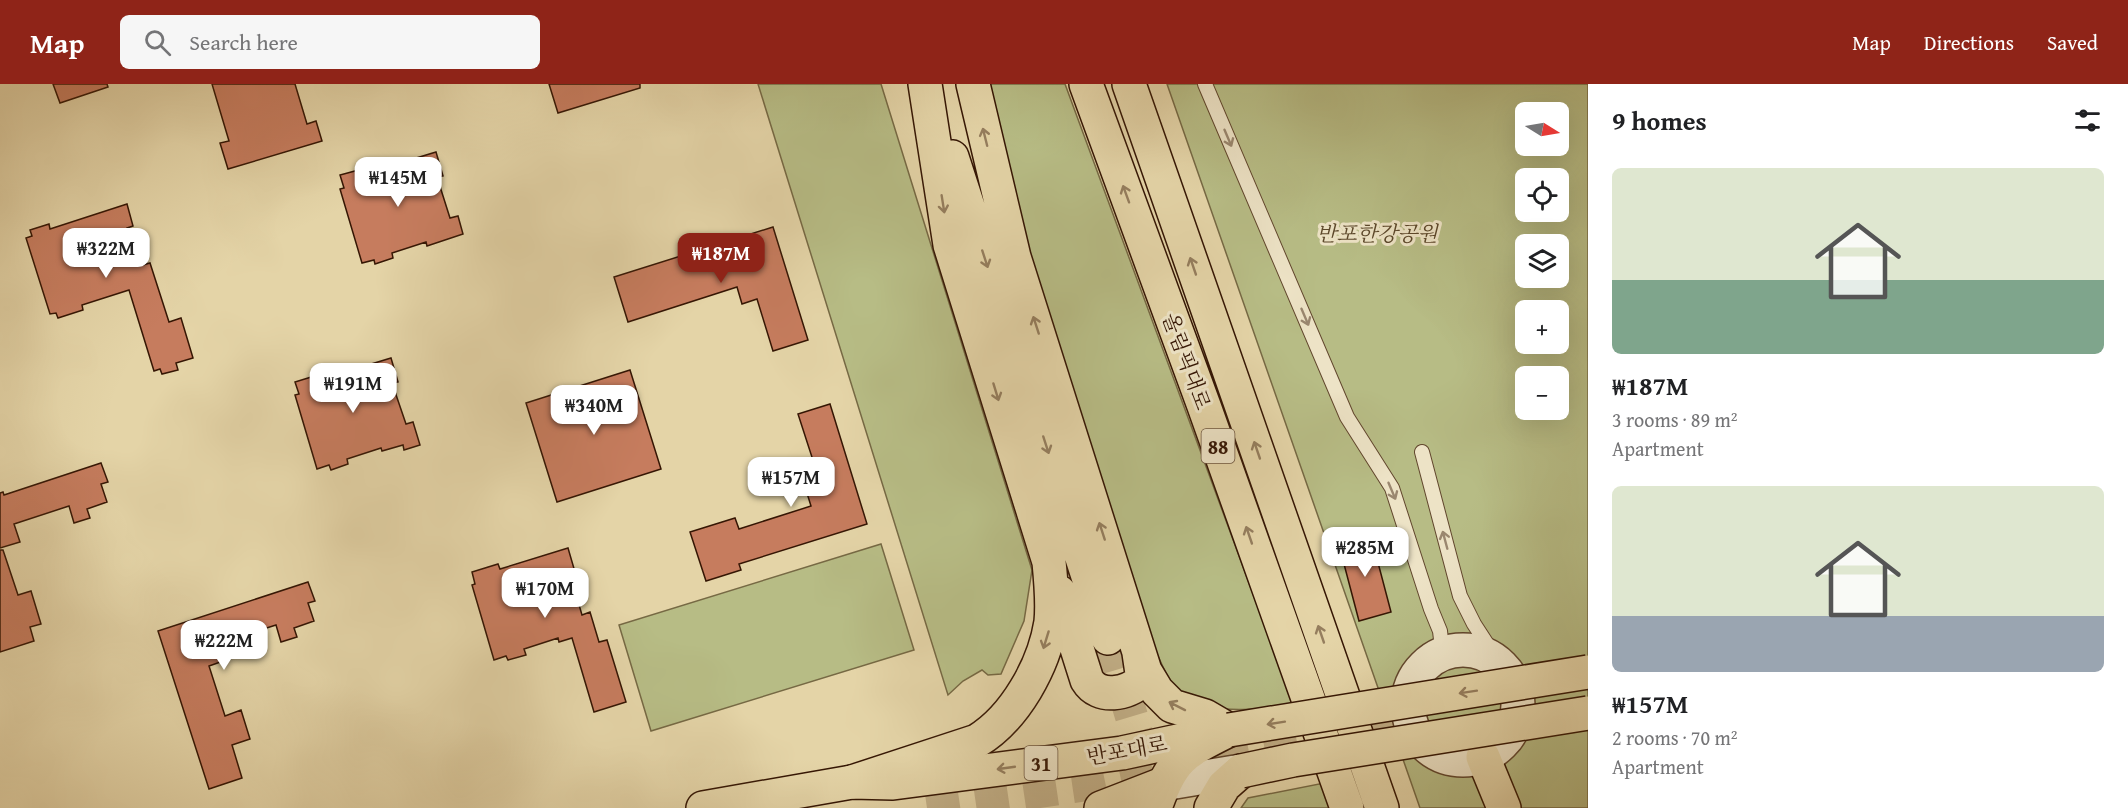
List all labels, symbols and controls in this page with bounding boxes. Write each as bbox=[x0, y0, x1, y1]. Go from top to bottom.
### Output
search box bbox=[120, 15, 540, 69]
text: Map bbox=[30, 22, 84, 63]
icon: search bbox=[141, 26, 174, 59]
text: Search here bbox=[189, 26, 298, 58]
text: Map bbox=[1852, 27, 1891, 58]
text: Directions bbox=[1924, 27, 2014, 58]
text: Saved bbox=[2047, 27, 2098, 58]
text: 9 homes bbox=[1612, 101, 1707, 140]
north arrow bbox=[1515, 102, 1569, 156]
map controls bbox=[1515, 102, 1569, 420]
icon: filters bbox=[2071, 104, 2104, 137]
one-way arrow bbox=[979, 128, 991, 147]
one-way arrow bbox=[1223, 128, 1234, 146]
pin: ₩145M bbox=[356, 157, 440, 208]
text: ₩145M bbox=[369, 162, 427, 191]
button: locate bbox=[1515, 168, 1569, 222]
one-way arrow bbox=[1120, 185, 1131, 204]
one-way arrow bbox=[938, 194, 949, 213]
icon: home bbox=[1804, 207, 1912, 315]
park label: 반포한강공원 bbox=[1316, 218, 1440, 249]
pin: ₩322M bbox=[64, 228, 148, 279]
text: ₩322M bbox=[77, 233, 135, 262]
pin: ₩187M bbox=[679, 233, 763, 284]
button: layers bbox=[1515, 234, 1569, 288]
text: ₩187M bbox=[692, 238, 750, 267]
one-way arrow bbox=[981, 249, 992, 268]
one-way arrow bbox=[1186, 257, 1197, 276]
button: + bbox=[1515, 300, 1569, 354]
street label: 올림픽대로 bbox=[1155, 308, 1219, 414]
one-way arrow bbox=[1300, 308, 1311, 326]
one-way arrow bbox=[1030, 316, 1041, 335]
pin: ₩191M bbox=[311, 363, 395, 414]
button: − bbox=[1515, 366, 1569, 420]
text: ₩187M bbox=[1612, 366, 1688, 405]
text: ₩191M bbox=[324, 368, 382, 397]
one-way arrow bbox=[991, 382, 1002, 401]
pin: ₩340M bbox=[552, 385, 636, 436]
text: ₩340M bbox=[565, 390, 623, 419]
text: 3 rooms · 89 m² bbox=[1612, 405, 1738, 434]
road number: 88 bbox=[1202, 429, 1234, 463]
text: Apartment bbox=[1612, 434, 1704, 463]
one-way arrow bbox=[1041, 435, 1052, 454]
one-way arrow bbox=[1250, 441, 1261, 460]
pin: ₩157M bbox=[749, 457, 833, 508]
text: ₩157M bbox=[762, 462, 820, 491]
one-way arrow bbox=[1387, 482, 1398, 500]
one-way arrow bbox=[1095, 522, 1106, 541]
icon: home bbox=[1804, 525, 1912, 633]
one-way arrow bbox=[1243, 527, 1254, 545]
pin: ₩285M bbox=[1323, 527, 1407, 578]
one-way arrow bbox=[1439, 531, 1451, 550]
text: ₩285M bbox=[1336, 532, 1394, 561]
pin: ₩170M bbox=[503, 568, 587, 619]
text: ₩170M bbox=[516, 573, 574, 602]
pin: ₩222M bbox=[182, 620, 266, 671]
text: ₩222M bbox=[195, 625, 253, 654]
one-way arrow bbox=[1315, 625, 1326, 644]
one-way arrow bbox=[1040, 630, 1051, 649]
text: ₩157M bbox=[1612, 684, 1688, 723]
one-way arrow bbox=[1459, 687, 1479, 698]
one-way arrow bbox=[1169, 700, 1186, 712]
one-way arrow bbox=[1266, 718, 1286, 729]
text: 2 rooms · 70 m² bbox=[1612, 723, 1738, 752]
street label: 반포대로 bbox=[1084, 728, 1170, 772]
road number: 31 bbox=[1024, 746, 1058, 780]
text: Apartment bbox=[1612, 752, 1704, 781]
one-way arrow bbox=[997, 763, 1016, 774]

